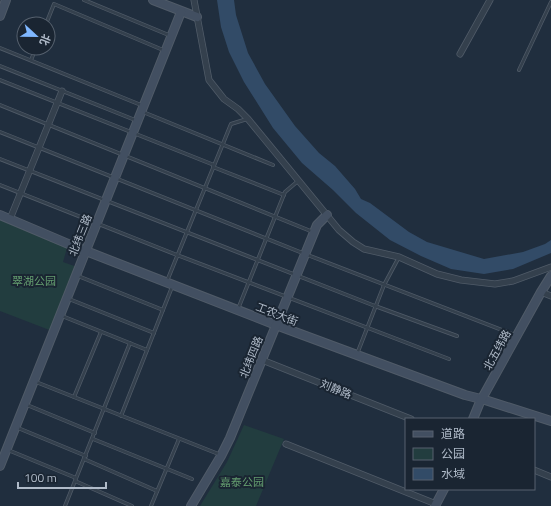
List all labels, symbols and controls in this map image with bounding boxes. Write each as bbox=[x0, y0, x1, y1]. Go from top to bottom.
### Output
north arrow bbox=[16, 16, 56, 56]
text: 北 bbox=[36, 32, 55, 48]
street label: 北纬三路 bbox=[64, 212, 96, 258]
park label: 翠湖公园 bbox=[12, 273, 56, 289]
street label: 工农大街 bbox=[254, 299, 300, 329]
street label: 北五纬路 bbox=[479, 327, 515, 373]
street label: 北纬四路 bbox=[235, 334, 267, 380]
street label: 刘静路 bbox=[318, 375, 354, 403]
legend bbox=[405, 418, 535, 490]
text: 道路 bbox=[441, 424, 465, 443]
text: 公园 bbox=[441, 444, 465, 463]
scale bar bbox=[18, 464, 106, 490]
text: 水域 bbox=[441, 464, 465, 483]
text: 100 m bbox=[24, 468, 57, 487]
park label: 嘉泰公园 bbox=[220, 474, 264, 490]

